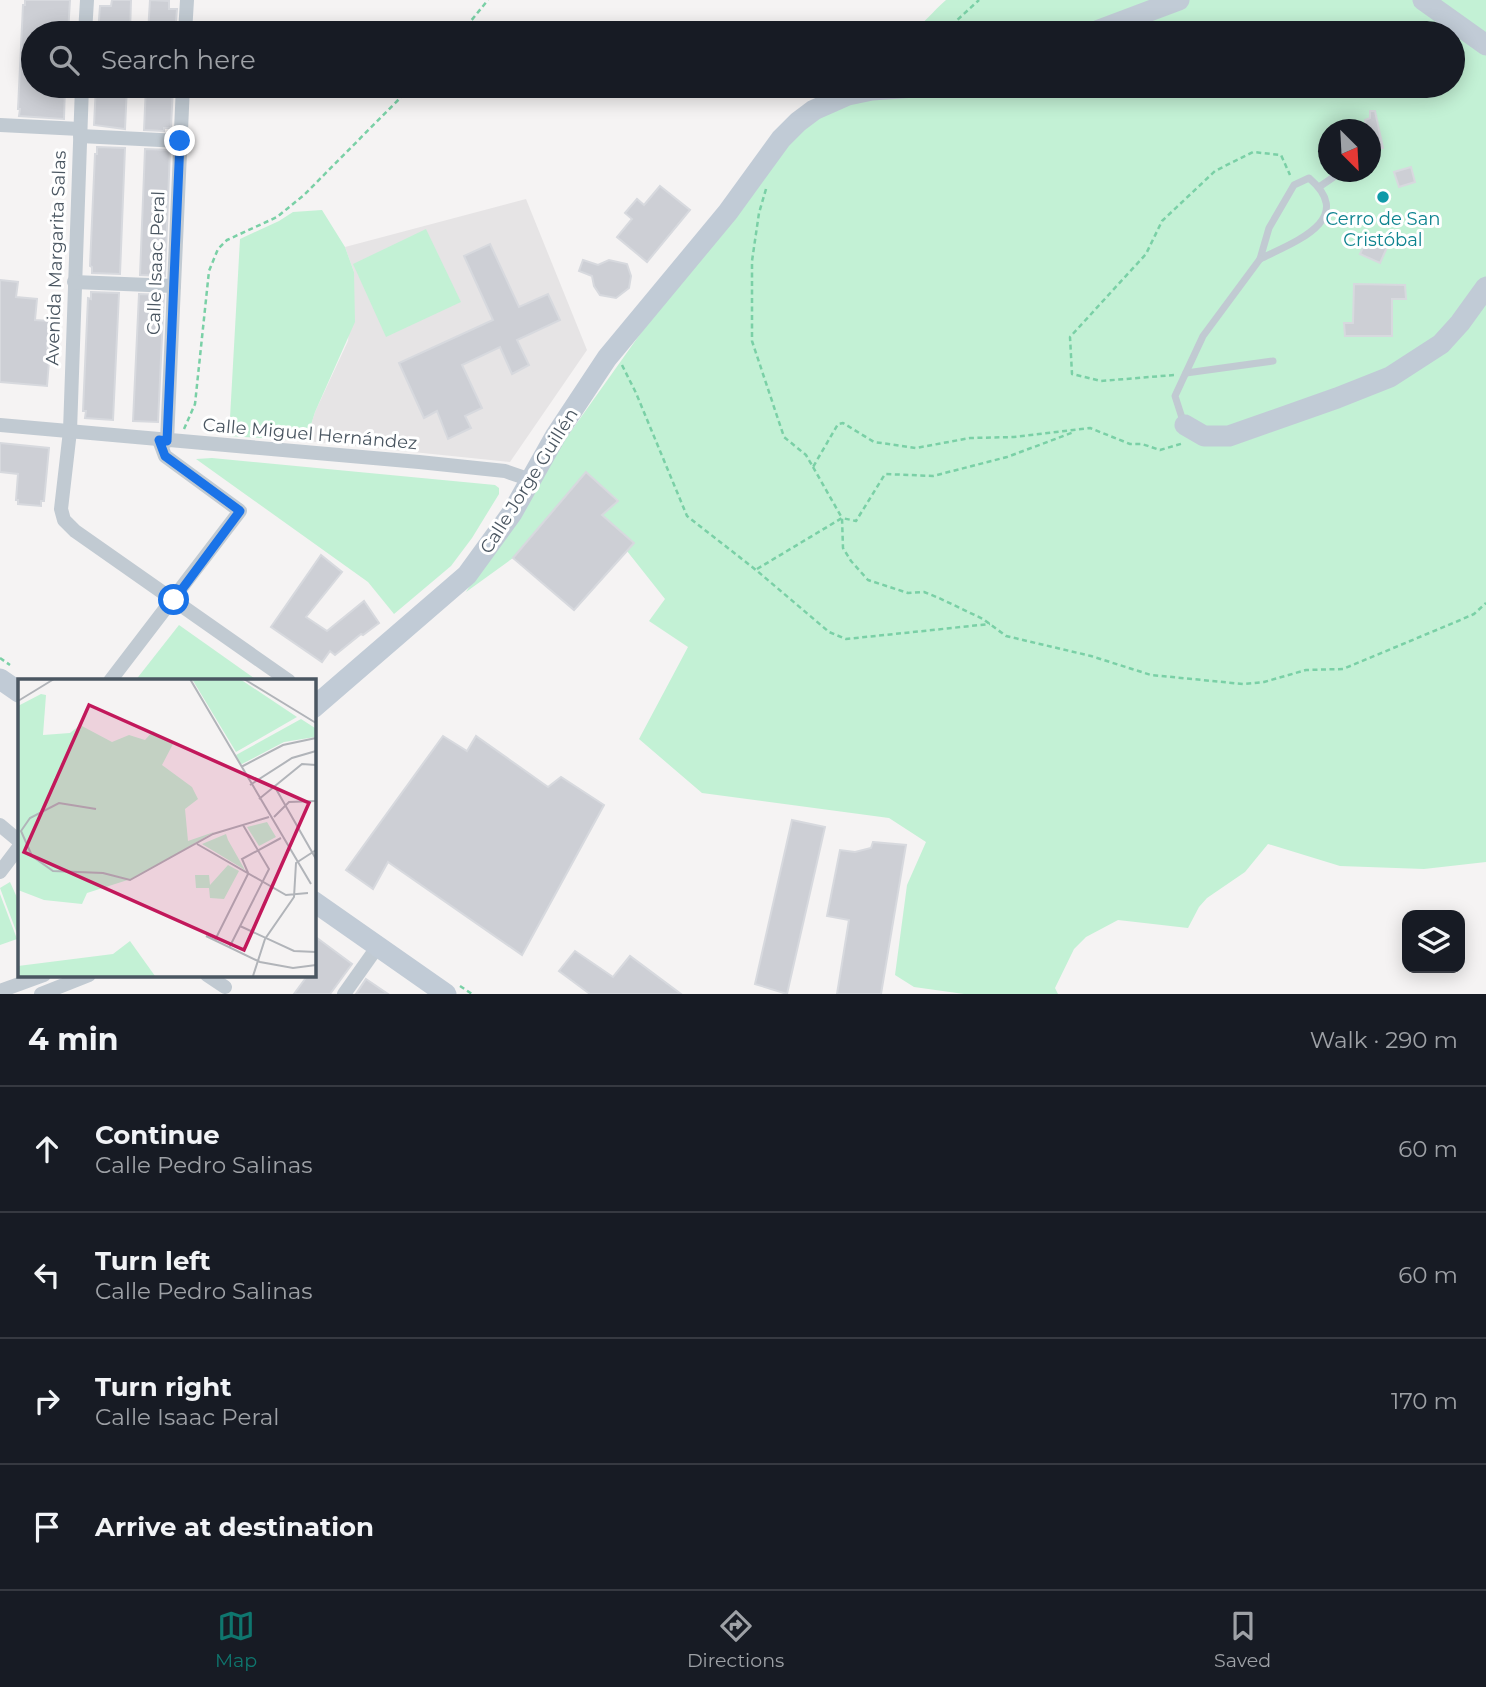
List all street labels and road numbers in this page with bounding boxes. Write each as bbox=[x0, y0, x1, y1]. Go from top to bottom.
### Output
street label: Avenida Margarita Salas bbox=[41, 150, 71, 366]
street label: Calle Isaac Peral bbox=[142, 190, 170, 336]
street label: Calle Jorge Guillén bbox=[475, 404, 583, 558]
street label: Calle Miguel Hernández bbox=[202, 414, 418, 454]

